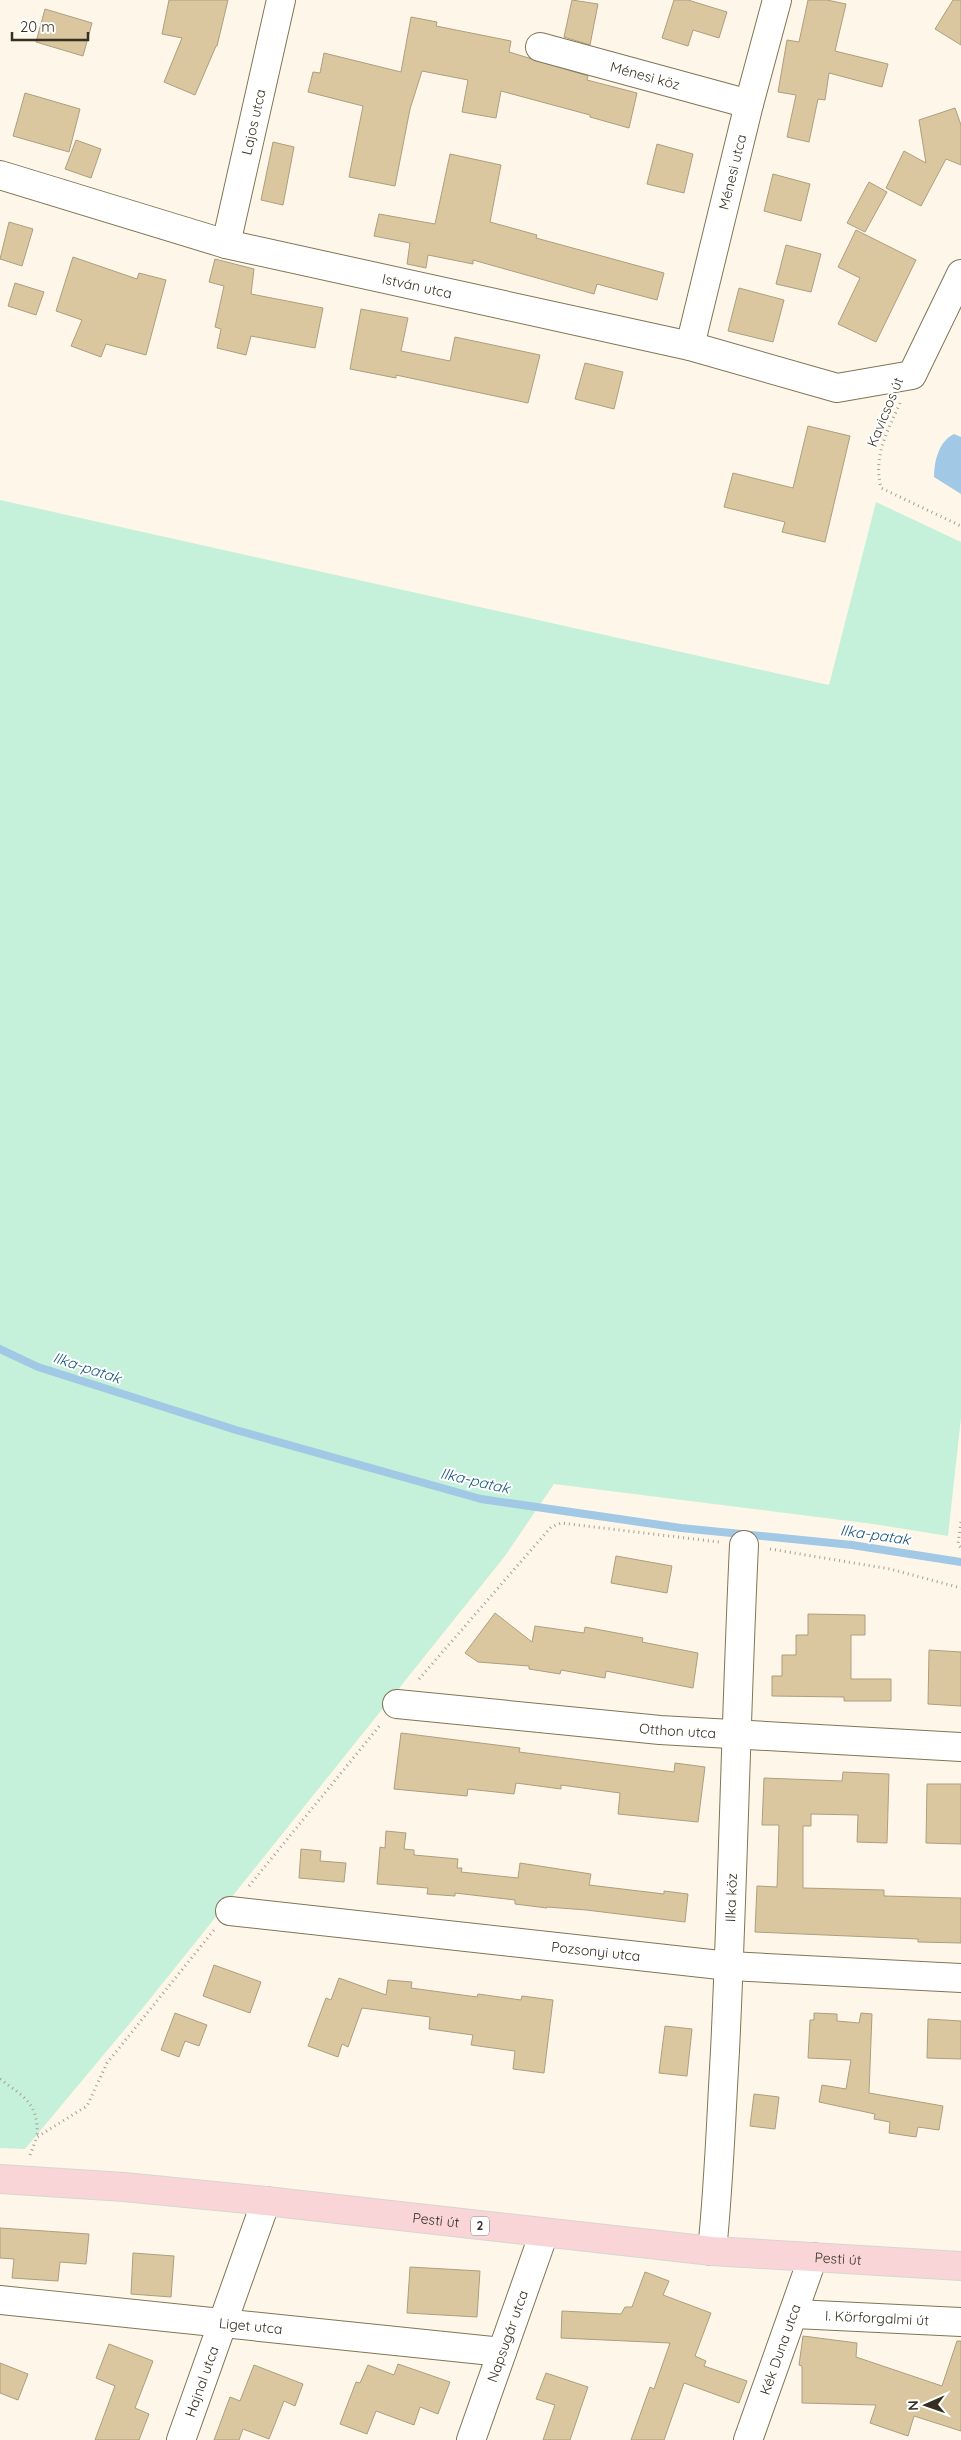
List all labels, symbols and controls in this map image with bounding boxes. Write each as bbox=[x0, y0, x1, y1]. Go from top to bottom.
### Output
scale bar bbox=[12, 10, 89, 42]
text: 20 m bbox=[20, 17, 55, 36]
street label: Ménesi köz bbox=[608, 58, 682, 94]
street label: Lajos utca bbox=[237, 87, 270, 157]
street label: Ménesi utca bbox=[714, 132, 750, 212]
street label: István utca bbox=[381, 270, 454, 302]
street label: Kavicsos út bbox=[863, 374, 907, 449]
water label: Ilka-patak bbox=[51, 1348, 125, 1388]
water label: Ilka-patak bbox=[439, 1463, 514, 1498]
water label: Ilka-patak bbox=[839, 1520, 913, 1549]
street label: Otthon utca bbox=[638, 1719, 717, 1742]
street label: Ilka köz bbox=[721, 1873, 741, 1922]
street label: Pozsonyi utca bbox=[550, 1937, 641, 1965]
street label: Pesti út bbox=[412, 2208, 461, 2232]
road number: 2 bbox=[471, 2216, 489, 2236]
street label: Pesti út bbox=[814, 2248, 862, 2269]
street label: Napsugár utca bbox=[483, 2288, 532, 2385]
street label: Kék Duna utca bbox=[756, 2302, 805, 2397]
street label: I. Körforgalmi út bbox=[824, 2306, 930, 2329]
street label: Liget utca bbox=[218, 2314, 283, 2338]
street label: Hajnal utca bbox=[181, 2344, 223, 2420]
north arrow bbox=[901, 2380, 951, 2430]
text: N bbox=[904, 2400, 922, 2411]

